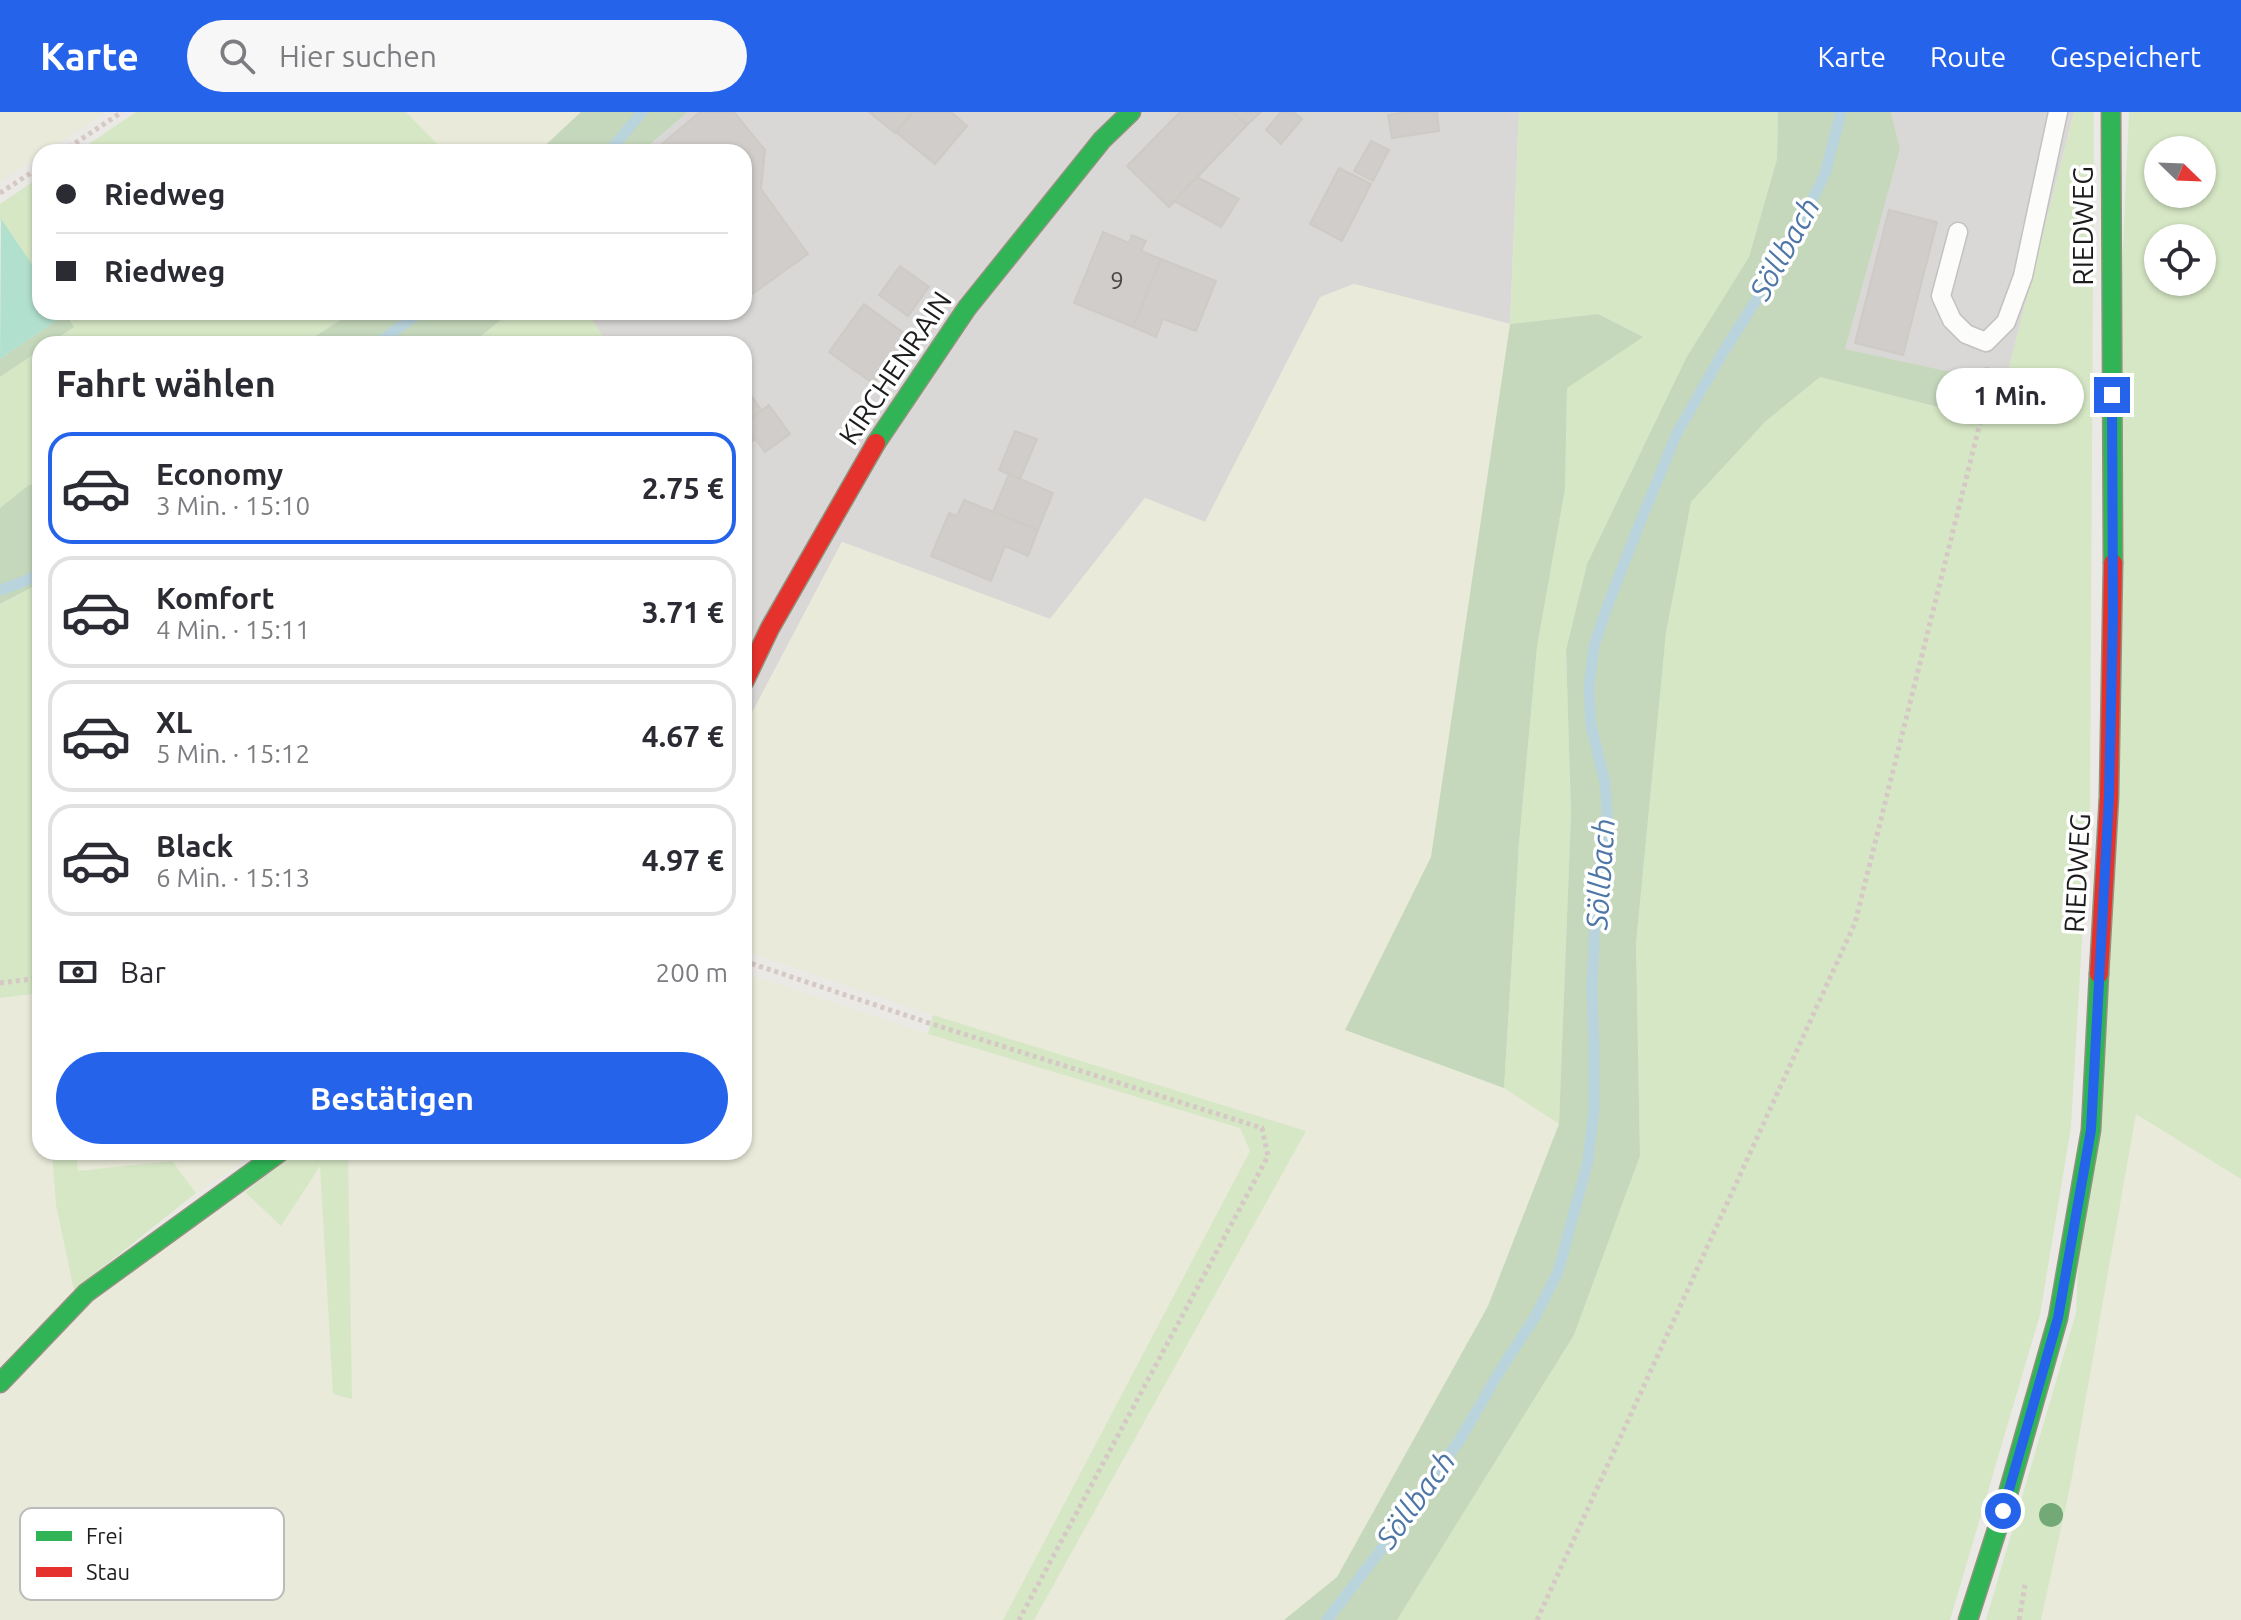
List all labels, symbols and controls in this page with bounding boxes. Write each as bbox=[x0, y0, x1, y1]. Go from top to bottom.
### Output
search box bbox=[187, 20, 747, 92]
icon: search bbox=[215, 34, 259, 78]
text: Karte bbox=[40, 35, 139, 77]
text: Hier suchen bbox=[279, 39, 437, 73]
text: Karte bbox=[1817, 41, 1886, 72]
text: Route bbox=[1930, 41, 2006, 72]
text: Gespeichert bbox=[2050, 41, 2201, 72]
north arrow bbox=[2144, 136, 2216, 208]
map controls bbox=[2144, 136, 2216, 296]
street label: RIEDWEG bbox=[2067, 166, 2098, 286]
text: Riedweg bbox=[104, 177, 225, 211]
water label: Söllbach bbox=[1742, 192, 1826, 306]
button: locate bbox=[2144, 224, 2216, 296]
text: Riedweg bbox=[104, 254, 225, 288]
house number: 9 bbox=[1110, 267, 1124, 294]
street label: KIRCHENRAIN bbox=[832, 285, 957, 450]
text: Fahrt wählen bbox=[56, 363, 276, 404]
callout: 1 Min. bbox=[1936, 367, 2084, 423]
route end bbox=[2094, 377, 2130, 413]
text: 1 Min. bbox=[1974, 381, 2046, 410]
icon: car bbox=[60, 452, 132, 524]
text: Economy bbox=[156, 457, 283, 491]
text: 2.75 € bbox=[642, 471, 724, 505]
text: 3 Min. · 15:10 bbox=[156, 491, 310, 520]
icon: car bbox=[60, 576, 132, 648]
text: Komfort bbox=[156, 581, 274, 615]
text: 3.71 € bbox=[642, 595, 724, 629]
text: 4 Min. · 15:11 bbox=[156, 615, 310, 644]
icon: car bbox=[60, 700, 132, 772]
text: XL bbox=[156, 705, 192, 739]
text: 4.67 € bbox=[642, 719, 724, 753]
text: 5 Min. · 15:12 bbox=[156, 739, 310, 768]
street label: RIEDWEG bbox=[2058, 812, 2095, 933]
water label: Söllbach bbox=[1579, 817, 1621, 932]
icon: car bbox=[60, 824, 132, 896]
text: Black bbox=[156, 829, 233, 863]
text: 4.97 € bbox=[642, 843, 724, 877]
text: 6 Min. · 15:13 bbox=[156, 863, 310, 892]
icon: cash bbox=[56, 950, 100, 994]
text: Bar bbox=[120, 955, 166, 989]
text: 200 m bbox=[656, 958, 728, 987]
button: Bestätigen bbox=[56, 1052, 728, 1144]
water label: Söllbach bbox=[1368, 1444, 1462, 1555]
route start bbox=[1985, 1493, 2021, 1529]
legend bbox=[20, 1508, 284, 1600]
text: Frei bbox=[86, 1523, 123, 1548]
text: Stau bbox=[86, 1559, 130, 1584]

